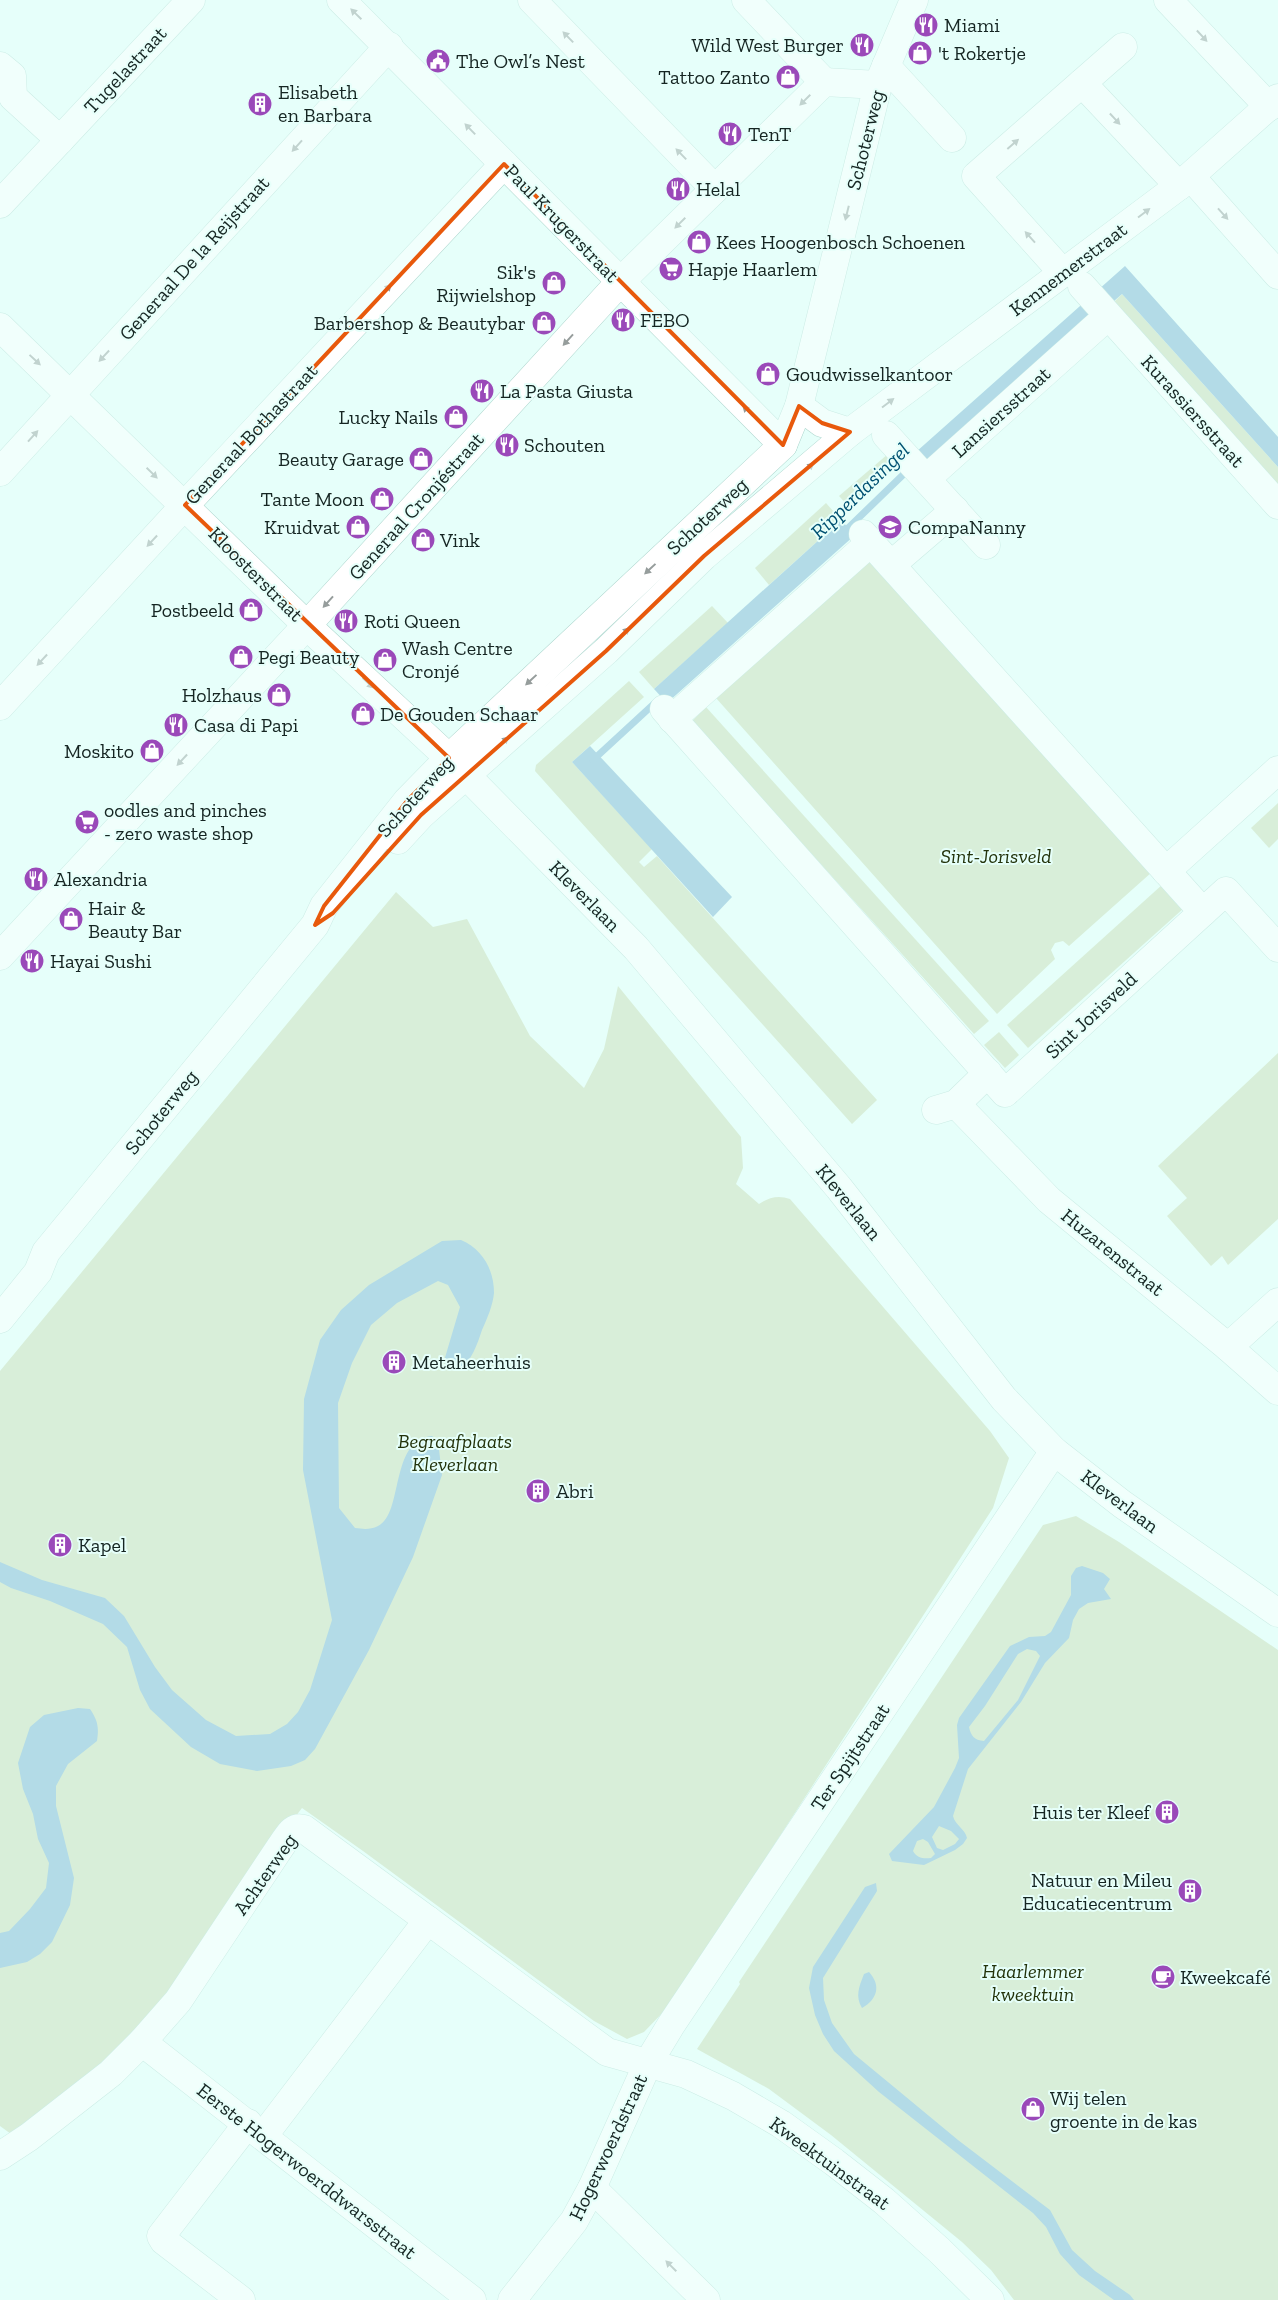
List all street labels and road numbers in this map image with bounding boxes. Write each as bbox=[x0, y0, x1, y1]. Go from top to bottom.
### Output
street label: Tugelastraat bbox=[79, 21, 172, 119]
street label: Schoterweg bbox=[841, 88, 889, 192]
street label: Paul Krugerstraat bbox=[500, 159, 625, 287]
street label: Generaal De la Reijstraat bbox=[114, 171, 274, 345]
street label: Kennemerstraat bbox=[1005, 217, 1132, 321]
street label: Kurassiersstraat bbox=[1136, 350, 1250, 473]
street label: Generaal Bothastraat bbox=[180, 358, 323, 509]
street label: Lansiersstraat bbox=[947, 361, 1056, 462]
street label: Generaal Cronjéstraat bbox=[343, 427, 489, 585]
street label: Schoterweg bbox=[661, 472, 753, 560]
street label: Kloosterstraat bbox=[204, 522, 309, 627]
street label: Schoterweg bbox=[372, 750, 458, 842]
street label: Kleverlaan bbox=[544, 855, 626, 937]
street label: Sint Jorisveld bbox=[1040, 966, 1142, 1063]
street label: Schoterweg bbox=[120, 1065, 202, 1159]
street label: Kleverlaan bbox=[811, 1159, 887, 1245]
street label: Huzarenstraat bbox=[1057, 1203, 1170, 1301]
street label: Kleverlaan bbox=[1077, 1464, 1164, 1538]
street label: Ter Spijtstraat bbox=[805, 1698, 895, 1815]
street label: Achterweg bbox=[228, 1829, 302, 1919]
street label: Hogerwoerdstraat bbox=[563, 2069, 653, 2224]
street label: Eerste Hogerwoerddwarsstraat bbox=[193, 2078, 422, 2264]
street label: Kweektuinstraat bbox=[765, 2111, 896, 2215]

